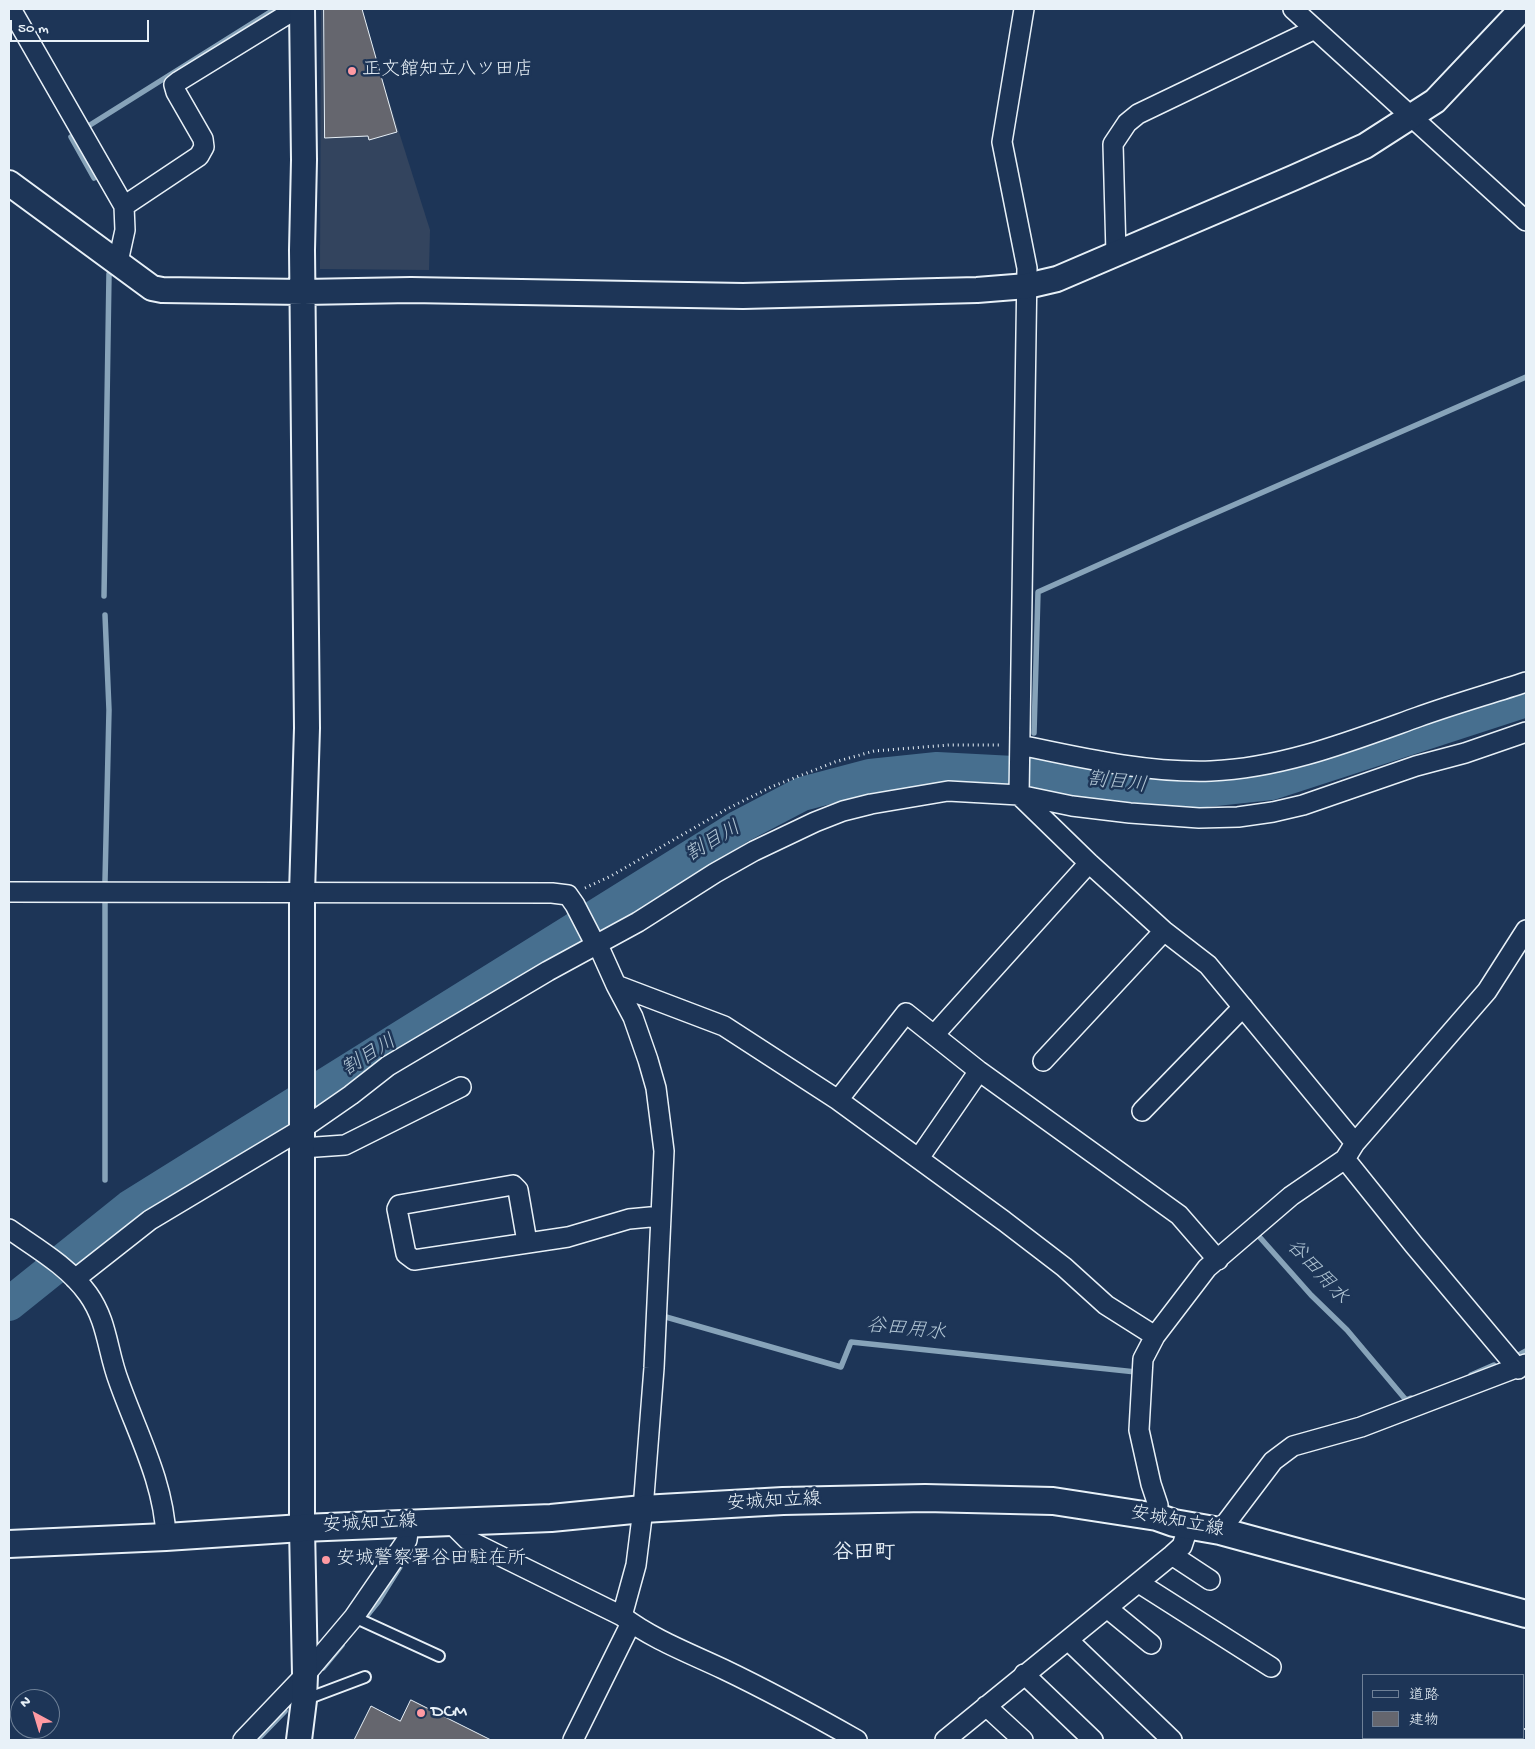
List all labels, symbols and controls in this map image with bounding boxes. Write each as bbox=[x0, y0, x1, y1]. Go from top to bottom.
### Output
scale bar bbox=[12, 10, 151, 42]
text: 50 m bbox=[18, 20, 49, 38]
place label: 正文館知立八ツ田店 bbox=[362, 60, 533, 82]
marker: 正文館知立八ツ田店 bbox=[346, 65, 358, 77]
water label: 割目川 bbox=[1086, 768, 1148, 800]
water label: 割目川 bbox=[682, 817, 746, 869]
water label: 割目川 bbox=[338, 1031, 402, 1083]
water label: 谷田用水 bbox=[1280, 1236, 1352, 1310]
water label: 谷田用水 bbox=[865, 1315, 947, 1347]
street label: 安城知立線 bbox=[726, 1489, 822, 1517]
street label: 安城知立線 bbox=[1128, 1503, 1226, 1543]
street label: 安城知立線 bbox=[322, 1511, 418, 1539]
district label: 谷田町 bbox=[833, 1542, 895, 1568]
place label: 安城警察署谷田駐在所 bbox=[336, 1549, 526, 1571]
marker: 安城警察署谷田駐在所 bbox=[320, 1554, 332, 1566]
legend bbox=[1362, 1674, 1525, 1739]
text: 道路 bbox=[1409, 1687, 1439, 1705]
north arrow bbox=[10, 1689, 60, 1739]
text: N bbox=[17, 1693, 35, 1712]
place label: DCM bbox=[431, 1702, 467, 1724]
marker: DCM bbox=[415, 1707, 427, 1719]
text: 建物 bbox=[1409, 1712, 1439, 1730]

